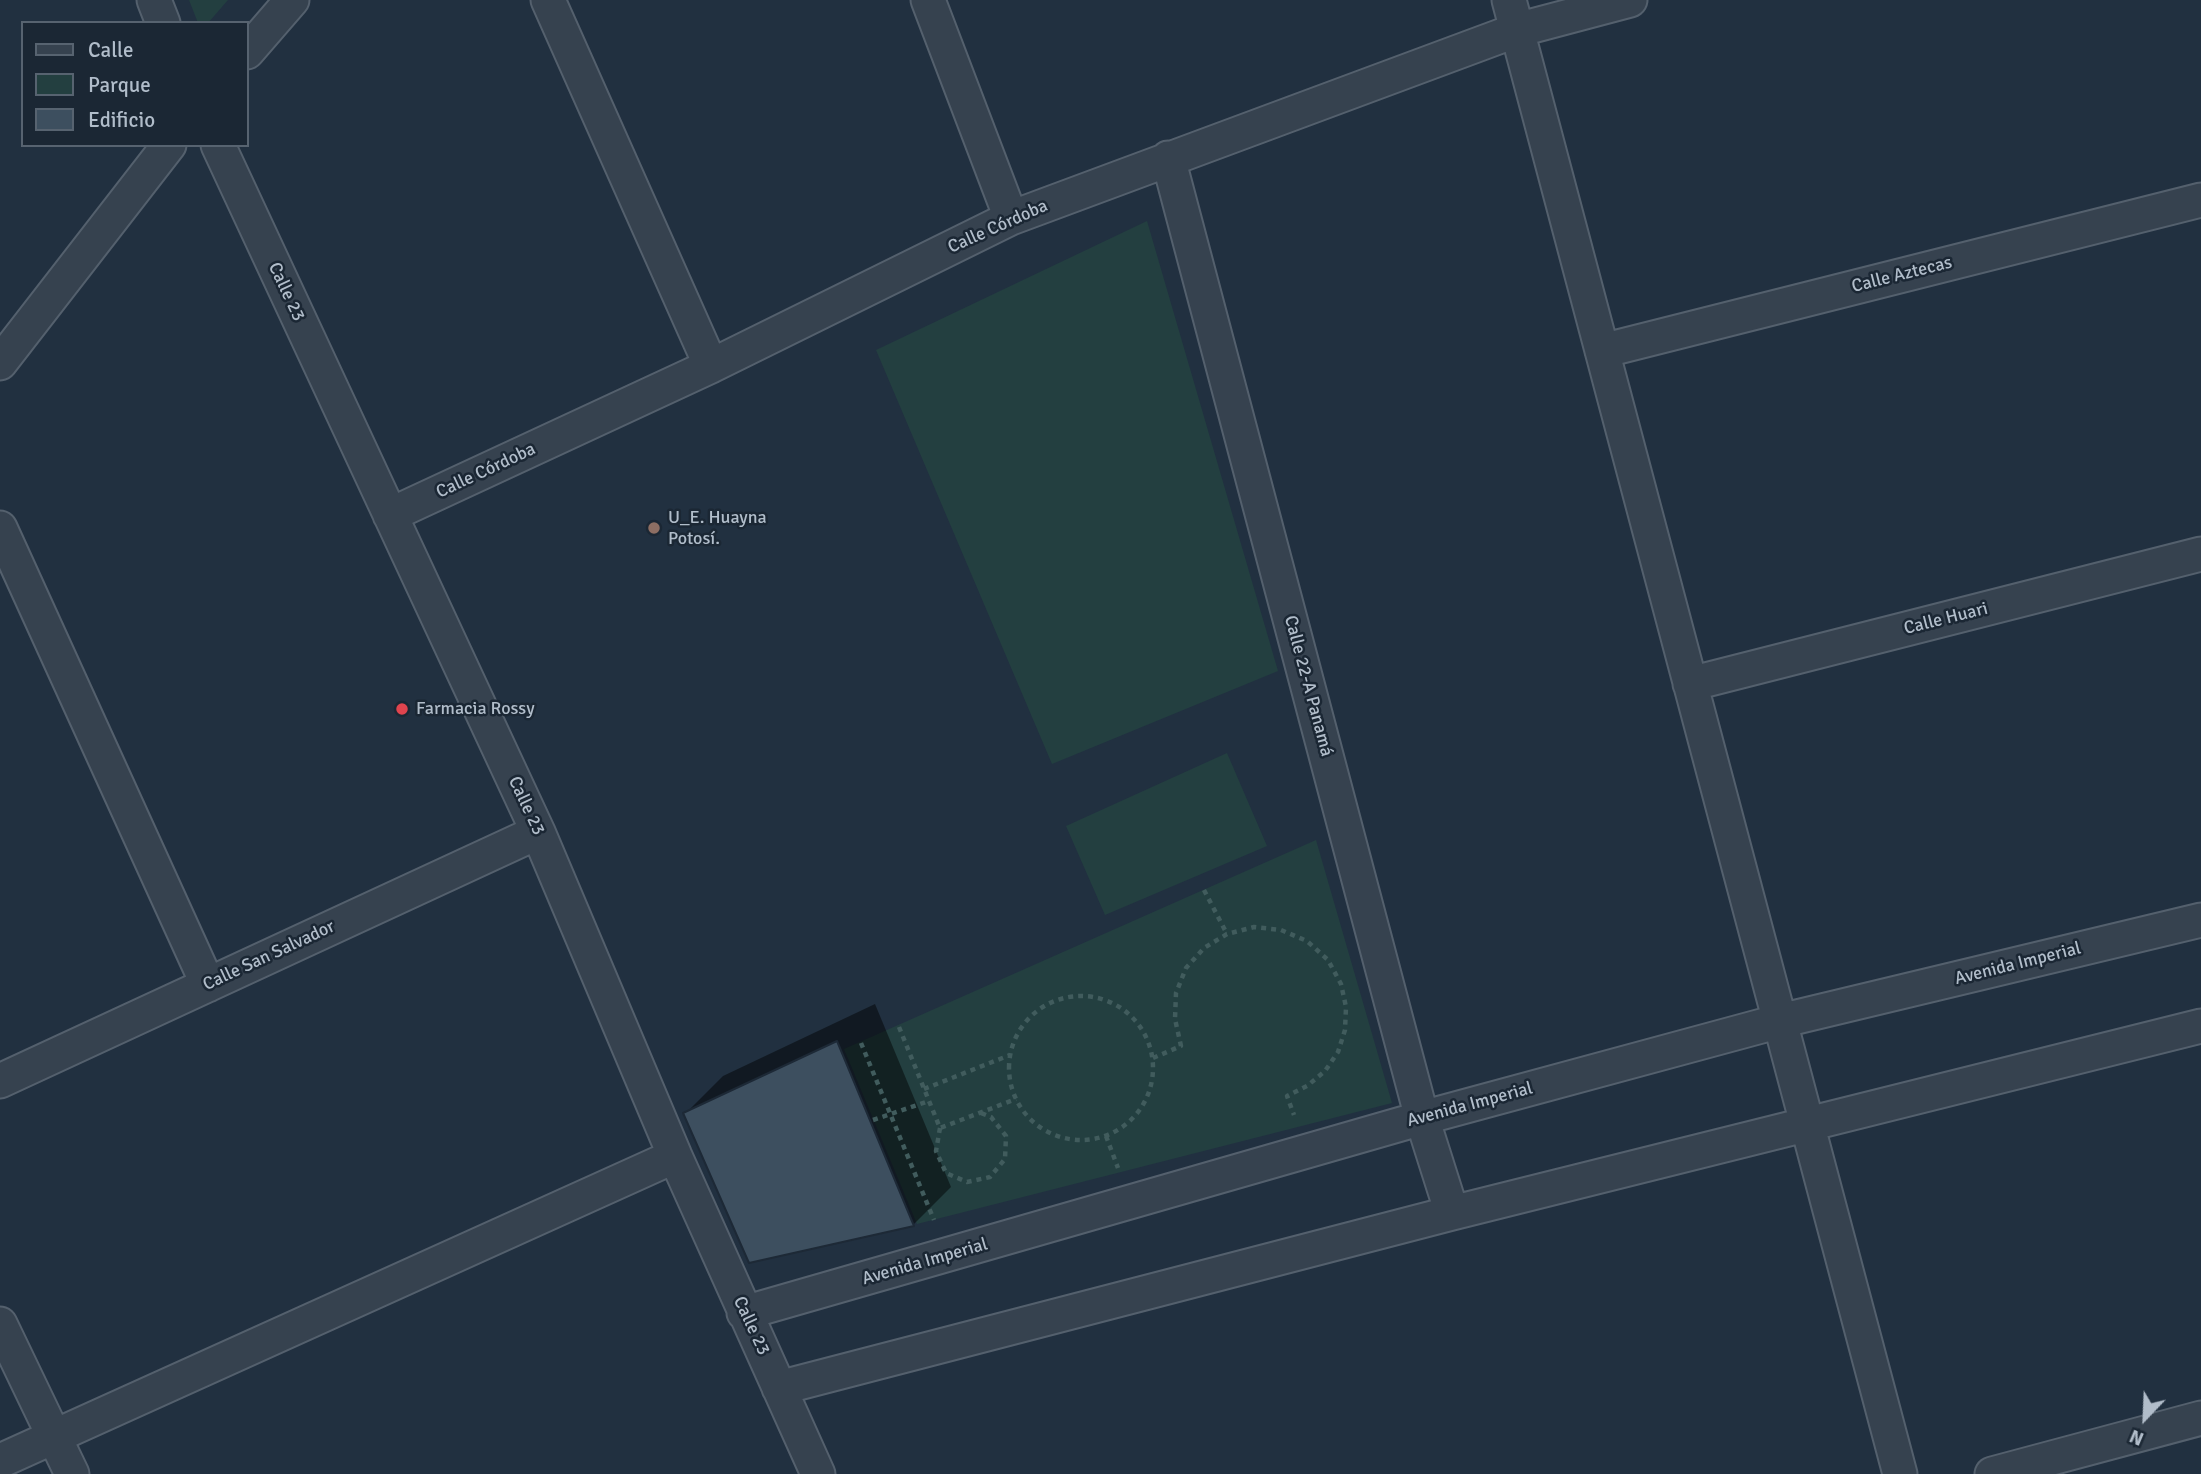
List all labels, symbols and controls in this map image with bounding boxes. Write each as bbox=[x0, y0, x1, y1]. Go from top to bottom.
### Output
legend bbox=[21, 21, 248, 147]
text: Calle bbox=[88, 37, 134, 63]
text: Parque bbox=[88, 72, 151, 98]
text: Edificio bbox=[88, 107, 155, 133]
street label: Calle Córdoba bbox=[945, 195, 1051, 259]
street label: Calle Aztecas bbox=[1850, 252, 1954, 298]
street label: Calle 23 bbox=[263, 259, 309, 325]
street label: Calle Córdoba bbox=[433, 439, 539, 503]
place label: U_E. Huayna Potosí. bbox=[668, 507, 767, 550]
marker: U_E. Huayna Potosí. bbox=[646, 520, 662, 536]
street label: Calle Huari bbox=[1902, 598, 1990, 640]
street label: Calle 22-A Panamá bbox=[1279, 613, 1337, 759]
place label: Farmacia Rossy bbox=[416, 698, 535, 720]
marker: Farmacia Rossy bbox=[394, 701, 410, 717]
street label: Calle 23 bbox=[503, 773, 549, 839]
street label: Calle San Salvador bbox=[200, 916, 338, 996]
street label: Avenida Imperial bbox=[1953, 938, 2083, 990]
street label: Avenida Imperial bbox=[1405, 1078, 1535, 1132]
street label: Avenida Imperial bbox=[860, 1234, 990, 1290]
street label: Calle 23 bbox=[728, 1293, 774, 1359]
north arrow bbox=[2110, 1383, 2180, 1453]
text: N bbox=[2126, 1424, 2148, 1451]

